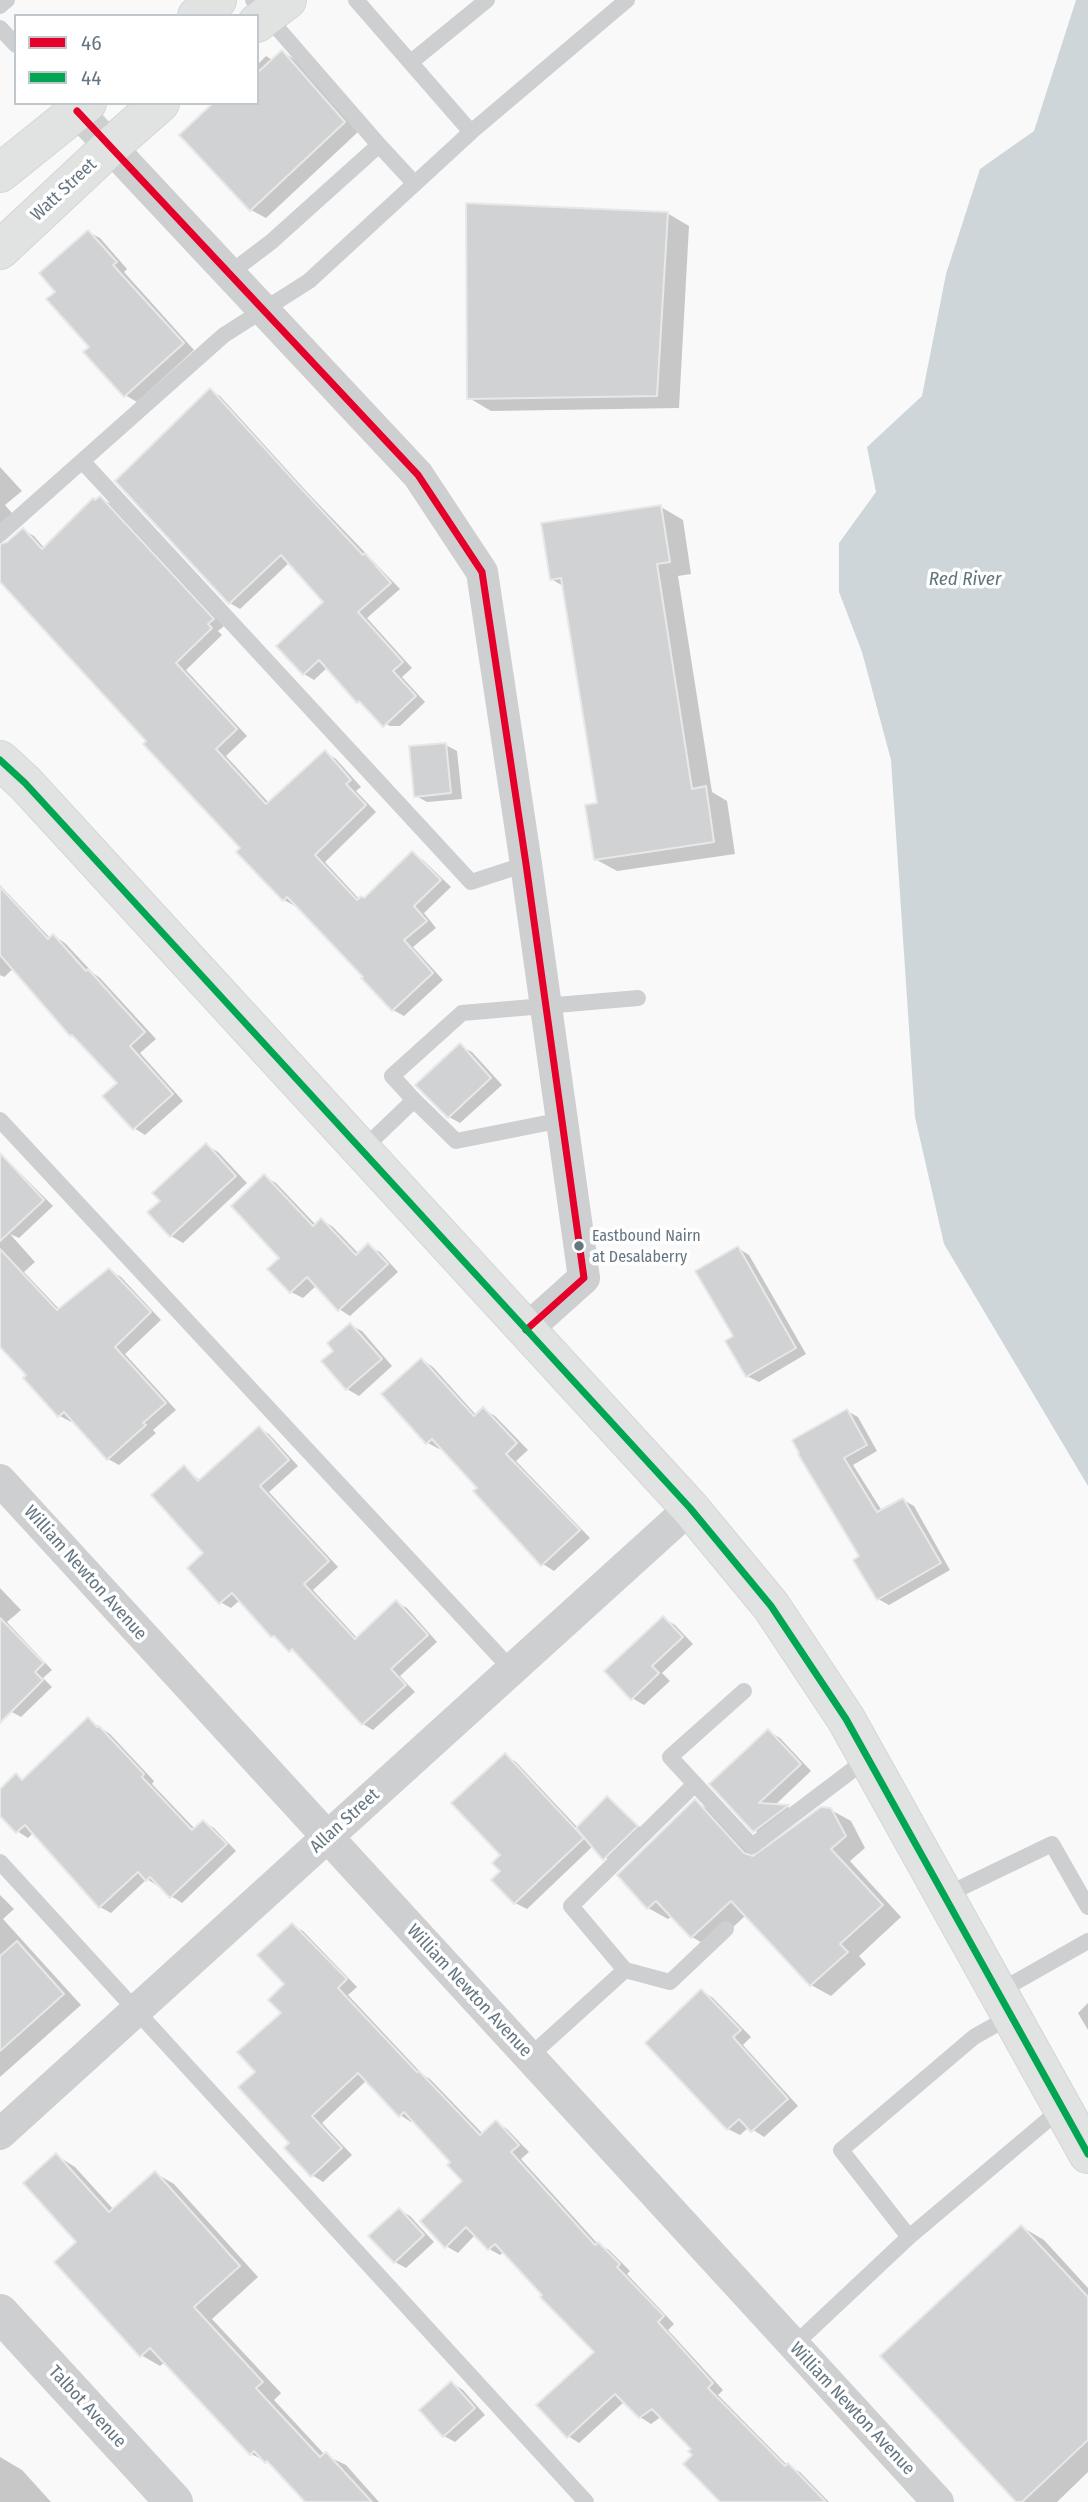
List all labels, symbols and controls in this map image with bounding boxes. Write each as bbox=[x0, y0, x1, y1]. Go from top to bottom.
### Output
legend bbox=[14, 14, 259, 105]
text: 46 bbox=[81, 30, 102, 56]
text: 44 bbox=[81, 65, 101, 91]
street label: Watt Street bbox=[27, 154, 101, 226]
water label: Red River bbox=[929, 569, 1001, 591]
place label: Eastbound Nairn at Desalaberry bbox=[592, 1227, 701, 1265]
marker: Eastbound Nairn at Desalaberry bbox=[572, 1239, 586, 1253]
street label: William Newton Avenue bbox=[19, 1501, 151, 1645]
street label: Allan Street bbox=[306, 1784, 384, 1858]
street label: William Newton Avenue bbox=[402, 1920, 536, 2062]
street label: William Newton Avenue bbox=[785, 2338, 919, 2480]
street label: Talbot Avenue bbox=[44, 2362, 130, 2452]

